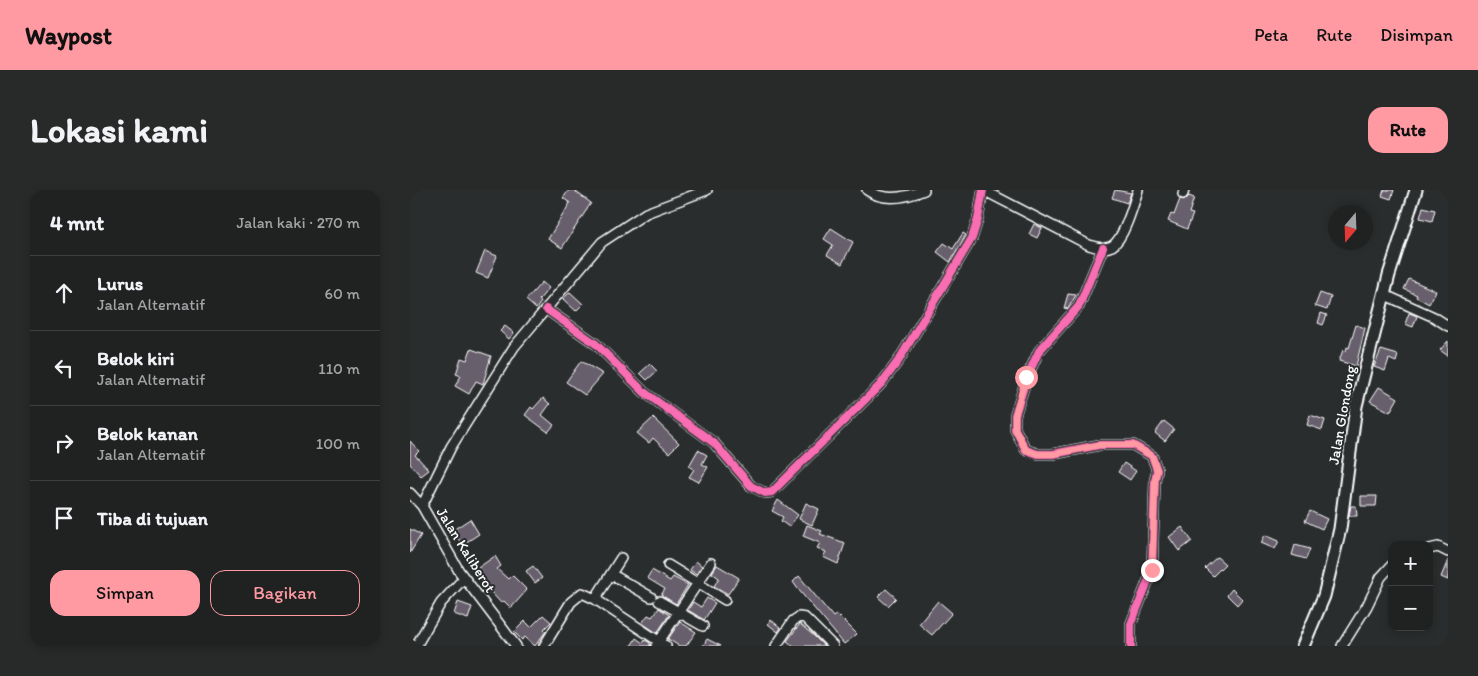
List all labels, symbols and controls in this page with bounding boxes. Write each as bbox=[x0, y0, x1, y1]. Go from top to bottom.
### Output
text: Waypost bbox=[25, 21, 112, 50]
text: Peta bbox=[1254, 24, 1288, 46]
text: Rute bbox=[1316, 24, 1352, 46]
text: Disimpan bbox=[1380, 24, 1453, 46]
button: Rute bbox=[1368, 107, 1448, 153]
text: Lokasi kami bbox=[30, 109, 208, 151]
north arrow bbox=[1328, 205, 1373, 250]
text: 4 mnt bbox=[50, 210, 104, 235]
text: Jalan kaki · 270 m bbox=[236, 213, 360, 232]
text: Lurus bbox=[97, 272, 143, 295]
icon: ahead bbox=[50, 279, 78, 307]
text: 60 m bbox=[325, 284, 360, 303]
text: Jalan Alternatif bbox=[97, 295, 205, 314]
text: Belok kiri bbox=[97, 347, 174, 370]
icon: left bbox=[50, 354, 78, 382]
text: 110 m bbox=[318, 359, 360, 378]
street label: Jalan Glondong bbox=[1324, 364, 1360, 466]
route start bbox=[1015, 366, 1038, 389]
text: Jalan Alternatif bbox=[97, 370, 205, 389]
text: Belok kanan bbox=[97, 422, 198, 445]
icon: right bbox=[50, 429, 78, 457]
text: 100 m bbox=[316, 434, 360, 453]
text: Jalan Alternatif bbox=[97, 445, 205, 464]
icon: arrive bbox=[50, 504, 78, 532]
street label: Jalan Kaliberot bbox=[433, 504, 500, 596]
text: Tiba di tujuan bbox=[97, 507, 208, 530]
map controls bbox=[1388, 541, 1433, 631]
button: + bbox=[1388, 541, 1433, 586]
route end bbox=[1141, 559, 1164, 582]
button: Simpan bbox=[50, 570, 200, 616]
button: Bagikan bbox=[210, 570, 360, 616]
button: − bbox=[1388, 586, 1433, 631]

